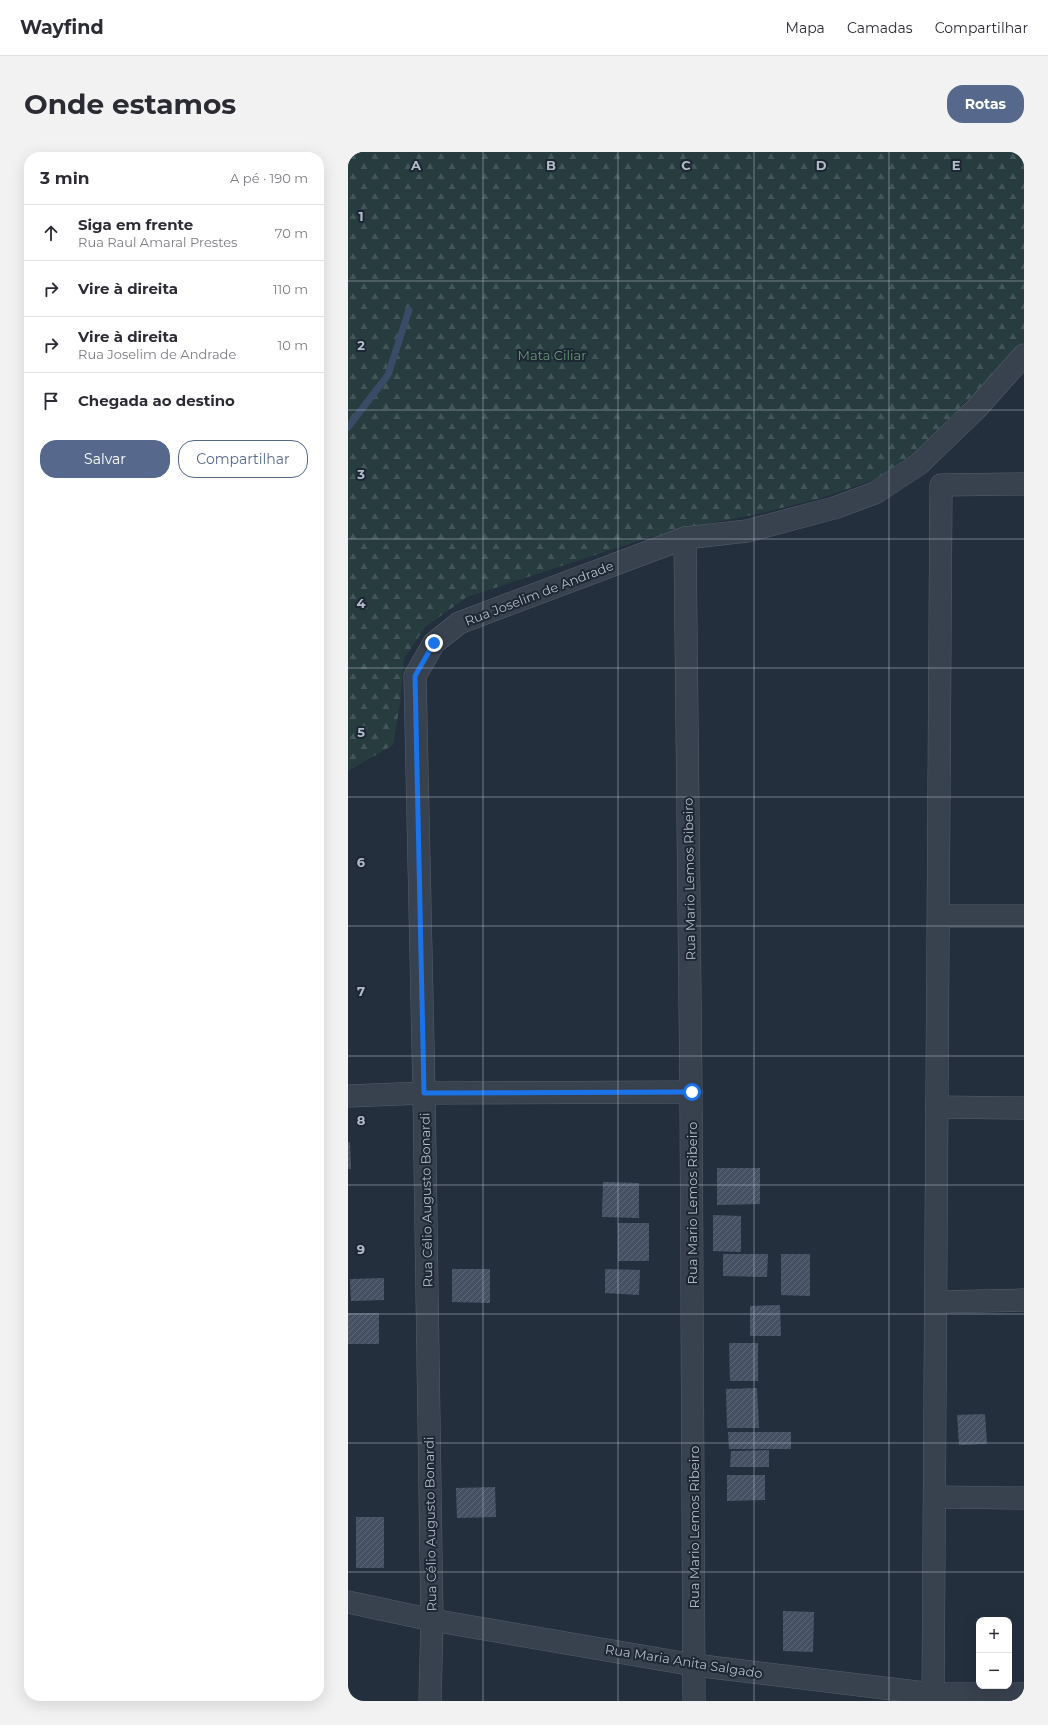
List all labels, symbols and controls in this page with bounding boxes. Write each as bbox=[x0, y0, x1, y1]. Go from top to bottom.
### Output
text: Wayfind bbox=[20, 16, 104, 39]
text: Mapa bbox=[786, 19, 825, 37]
text: Camadas bbox=[847, 19, 913, 37]
text: Compartilhar bbox=[935, 19, 1028, 37]
button: Rotas bbox=[947, 85, 1024, 123]
text: Onde estamos bbox=[24, 87, 236, 121]
text: A bbox=[410, 157, 422, 173]
text: B bbox=[546, 157, 556, 173]
text: C bbox=[681, 157, 691, 173]
text: D bbox=[816, 157, 827, 173]
text: E bbox=[952, 157, 961, 173]
text: 3 min bbox=[40, 168, 90, 188]
text: A pé · 190 m bbox=[230, 170, 308, 186]
text: 1 bbox=[358, 208, 364, 224]
text: Siga em frente bbox=[78, 215, 193, 234]
icon: ahead bbox=[40, 222, 62, 244]
text: 70 m bbox=[275, 225, 308, 241]
text: Rua Raul Amaral Prestes bbox=[78, 234, 237, 250]
icon: right bbox=[40, 278, 62, 300]
text: Vire à direita bbox=[78, 279, 178, 298]
text: 110 m bbox=[273, 281, 308, 297]
text: Vire à direita bbox=[78, 327, 178, 346]
icon: right bbox=[40, 334, 62, 356]
text: 10 m bbox=[278, 337, 308, 353]
text: 2 bbox=[357, 337, 365, 353]
text: Rua Joselim de Andrade bbox=[78, 346, 236, 362]
park label: Mata Ciliar bbox=[518, 347, 586, 363]
icon: arrive bbox=[40, 390, 62, 412]
text: Chegada ao destino bbox=[78, 391, 235, 410]
button: Salvar bbox=[40, 440, 170, 478]
button: Compartilhar bbox=[178, 440, 308, 478]
text: 3 bbox=[356, 466, 365, 482]
street label: Rua Joselim de Andrade bbox=[462, 557, 616, 629]
text: 4 bbox=[357, 595, 366, 611]
route end bbox=[425, 634, 443, 652]
text: 5 bbox=[357, 724, 365, 740]
street label: Rua Mario Lemos Ribeiro bbox=[680, 797, 698, 961]
text: 6 bbox=[357, 854, 366, 870]
text: 7 bbox=[357, 983, 365, 999]
route start bbox=[683, 1083, 701, 1101]
text: 8 bbox=[357, 1112, 366, 1128]
street label: Rua Célio Augusto Bonardi bbox=[416, 1112, 436, 1288]
street label: Rua Mario Lemos Ribeiro bbox=[684, 1122, 700, 1284]
text: 9 bbox=[357, 1241, 365, 1257]
street label: Rua Célio Augusto Bonardi bbox=[420, 1436, 440, 1612]
street label: Rua Mario Lemos Ribeiro bbox=[686, 1446, 702, 1608]
map controls bbox=[976, 1617, 1012, 1689]
button: + bbox=[976, 1617, 1012, 1653]
street label: Rua Maria Anita Salgado bbox=[604, 1641, 764, 1681]
button: − bbox=[976, 1653, 1012, 1689]

